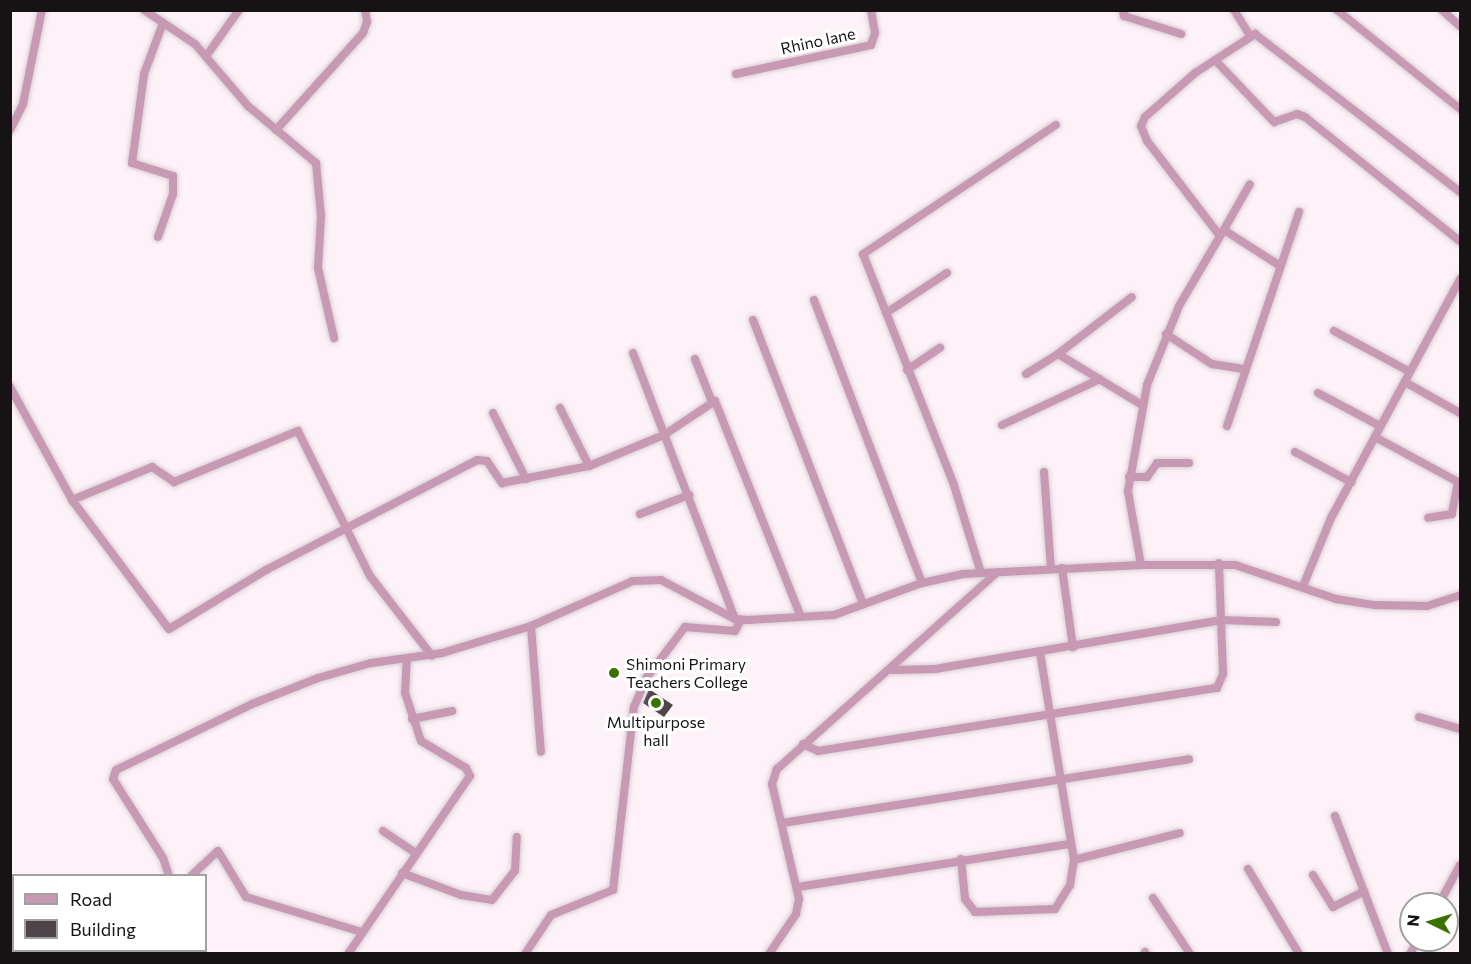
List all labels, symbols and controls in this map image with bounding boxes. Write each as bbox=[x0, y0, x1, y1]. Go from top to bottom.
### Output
street label: Rhino lane bbox=[779, 24, 857, 58]
place label: Shimoni Primary Teachers College bbox=[626, 654, 748, 692]
marker: Shimoni Primary Teachers College bbox=[607, 666, 621, 680]
marker: Multipurpose hall bbox=[649, 696, 663, 710]
place label: Multipurpose hall bbox=[607, 712, 705, 750]
legend bbox=[12, 874, 207, 952]
text: Road bbox=[70, 888, 112, 910]
north arrow bbox=[1399, 892, 1459, 952]
text: N bbox=[1403, 914, 1423, 927]
text: Building bbox=[70, 918, 136, 940]

